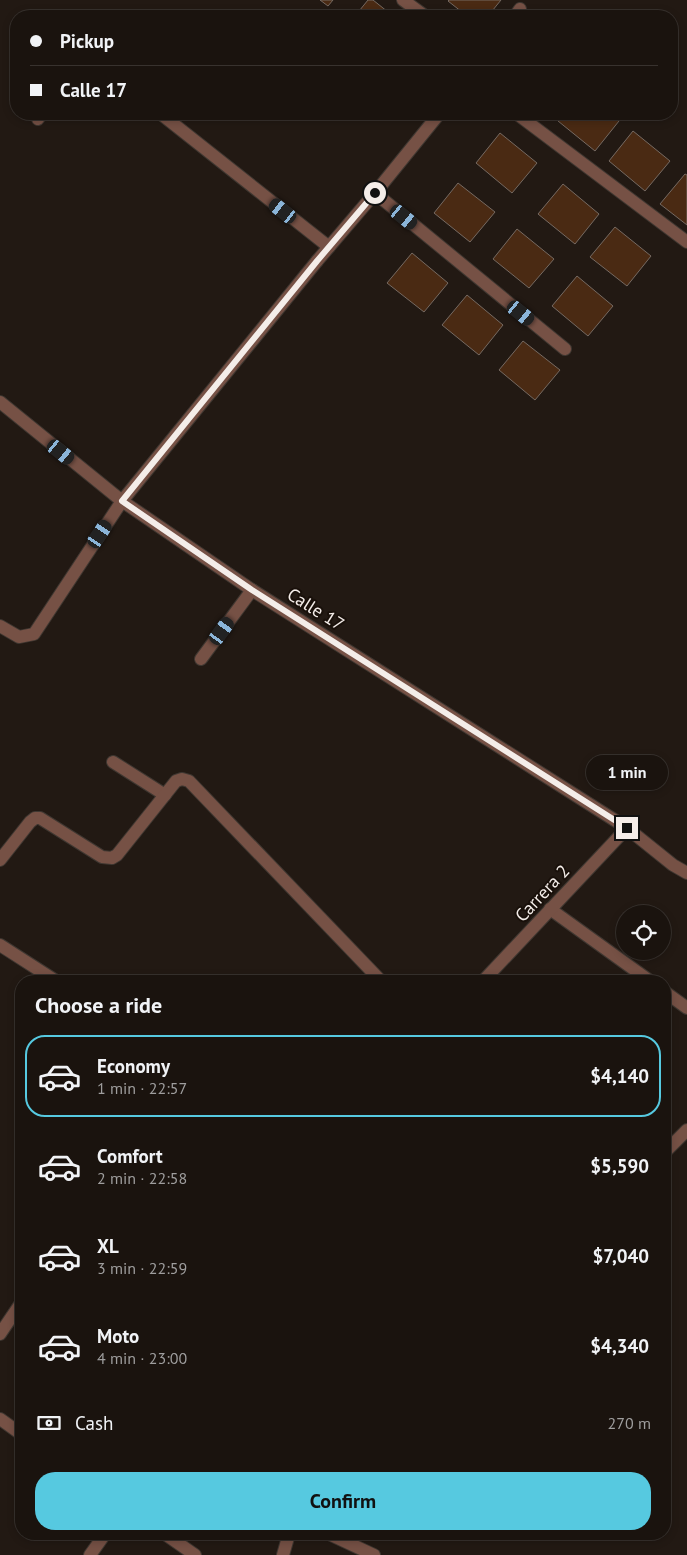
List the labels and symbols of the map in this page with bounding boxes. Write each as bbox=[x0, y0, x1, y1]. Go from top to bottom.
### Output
route start bbox=[364, 182, 386, 204]
car bbox=[266, 196, 299, 226]
car bbox=[387, 202, 420, 232]
car bbox=[504, 298, 537, 328]
car bbox=[44, 437, 77, 467]
car bbox=[85, 517, 114, 551]
street label: Calle 17 bbox=[283, 583, 349, 635]
car bbox=[207, 614, 236, 648]
callout: 1 min bbox=[586, 756, 668, 790]
route end bbox=[616, 817, 638, 839]
street label: Carrera 2 bbox=[510, 860, 574, 926]

